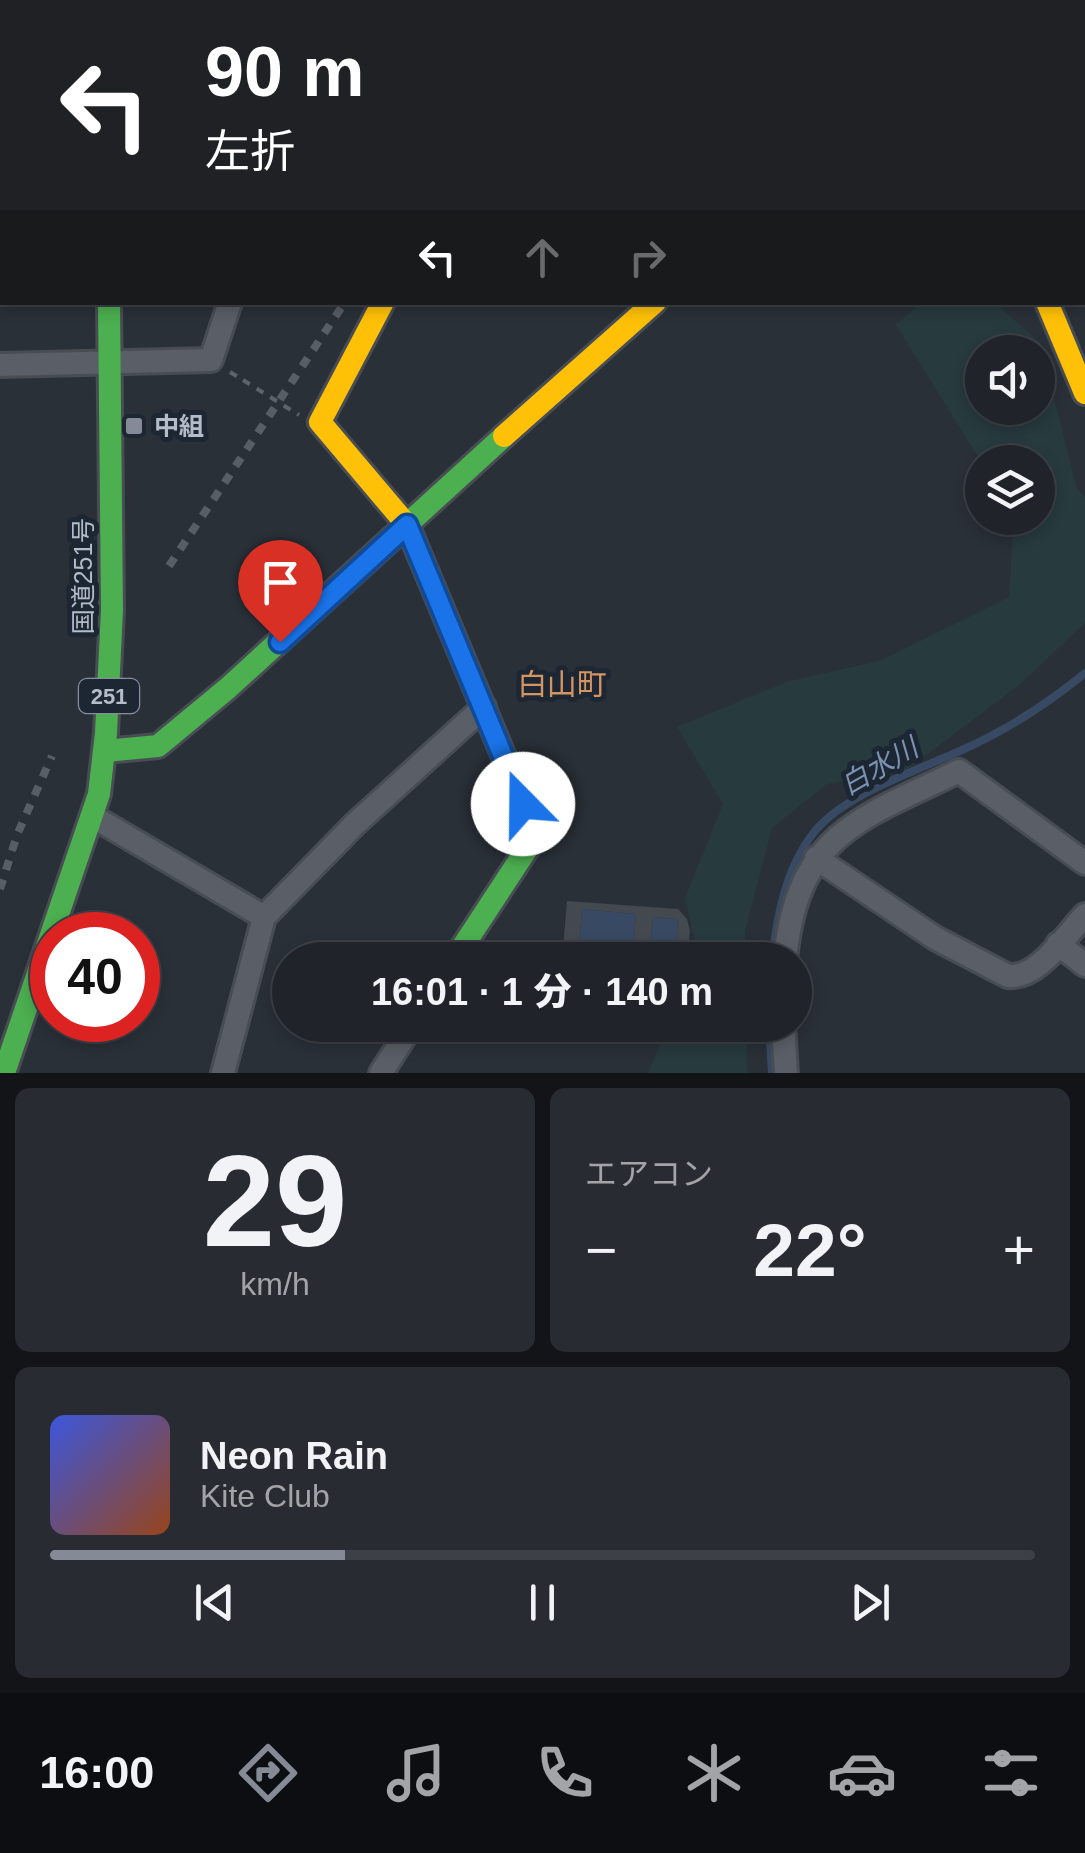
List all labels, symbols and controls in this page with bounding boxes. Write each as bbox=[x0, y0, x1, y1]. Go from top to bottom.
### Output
text: 90 m bbox=[205, 33, 365, 111]
icon: left bbox=[40, 40, 170, 170]
text: 左折 bbox=[205, 126, 295, 177]
icon: left bbox=[410, 230, 465, 285]
icon: ahead bbox=[515, 230, 570, 285]
icon: right bbox=[620, 230, 675, 285]
map controls bbox=[965, 335, 1055, 535]
button: sound bbox=[965, 335, 1055, 425]
place label: 中組 bbox=[154, 412, 204, 440]
marker: 中組 bbox=[123, 415, 145, 437]
button: layers bbox=[965, 445, 1055, 535]
street label: 国道251号 bbox=[69, 518, 97, 634]
pin bbox=[238, 540, 323, 643]
icon: arrive bbox=[253, 555, 308, 610]
district label: 白山町 bbox=[517, 668, 607, 701]
road number: 251 bbox=[79, 679, 139, 713]
water label: 白水川 bbox=[835, 731, 926, 801]
position arrow bbox=[471, 752, 575, 856]
speed limit sign: 40 bbox=[30, 912, 160, 1042]
text: 16:01 · 1 分 · 140 m bbox=[371, 971, 713, 1013]
text: 29 bbox=[203, 1128, 347, 1274]
text: エアコン bbox=[585, 1156, 713, 1192]
text: 22° bbox=[753, 1208, 867, 1292]
text: − bbox=[585, 1219, 617, 1281]
text: + bbox=[1003, 1219, 1035, 1281]
text: km/h bbox=[240, 1266, 310, 1302]
text: Neon Rain bbox=[200, 1435, 388, 1477]
text: Kite Club bbox=[200, 1478, 330, 1514]
icon: previous bbox=[187, 1575, 242, 1630]
icon: pause bbox=[515, 1575, 570, 1630]
icon: next bbox=[843, 1575, 898, 1630]
icon: directions bbox=[233, 1738, 303, 1808]
icon: music bbox=[381, 1738, 451, 1808]
icon: phone bbox=[530, 1738, 600, 1808]
icon: climate bbox=[679, 1738, 749, 1808]
icon: car bbox=[827, 1738, 897, 1808]
icon: filters bbox=[976, 1738, 1046, 1808]
text: 16:00 bbox=[39, 1747, 154, 1798]

